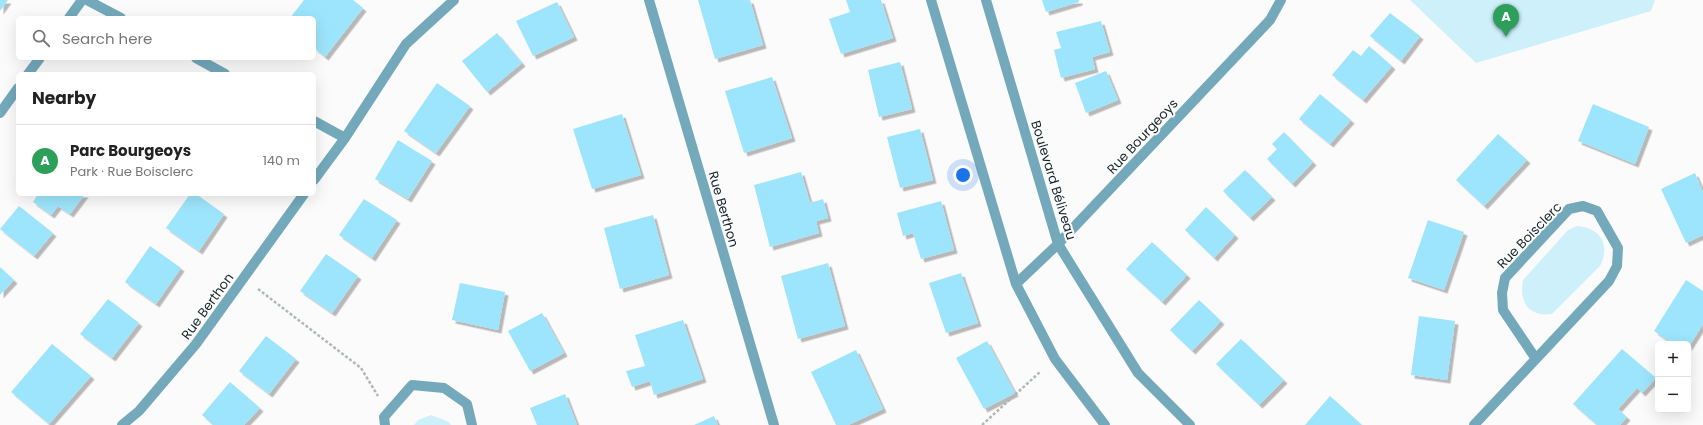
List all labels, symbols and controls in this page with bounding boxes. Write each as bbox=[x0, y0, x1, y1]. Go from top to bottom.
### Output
pin: A bbox=[1493, 4, 1519, 37]
search box bbox=[16, 16, 316, 60]
icon: search bbox=[30, 27, 52, 49]
text: Search here bbox=[62, 28, 152, 49]
text: Nearby bbox=[32, 86, 96, 110]
street label: Rue Bourgeoys bbox=[1103, 94, 1182, 178]
street label: Boulevard Béliveau bbox=[1026, 118, 1081, 242]
text: Parc Bourgeoys bbox=[70, 140, 191, 161]
text: A bbox=[40, 151, 50, 170]
text: 140 m bbox=[263, 151, 300, 170]
text: Park · Rue Boisclerc bbox=[70, 162, 193, 181]
your location bbox=[953, 165, 973, 185]
street label: Rue Berthon bbox=[704, 169, 743, 249]
street label: Rue Boisclerc bbox=[1493, 198, 1566, 273]
street label: Rue Berthon bbox=[177, 269, 238, 344]
map controls bbox=[1655, 341, 1691, 413]
button: + bbox=[1655, 341, 1691, 377]
button: − bbox=[1655, 377, 1691, 413]

